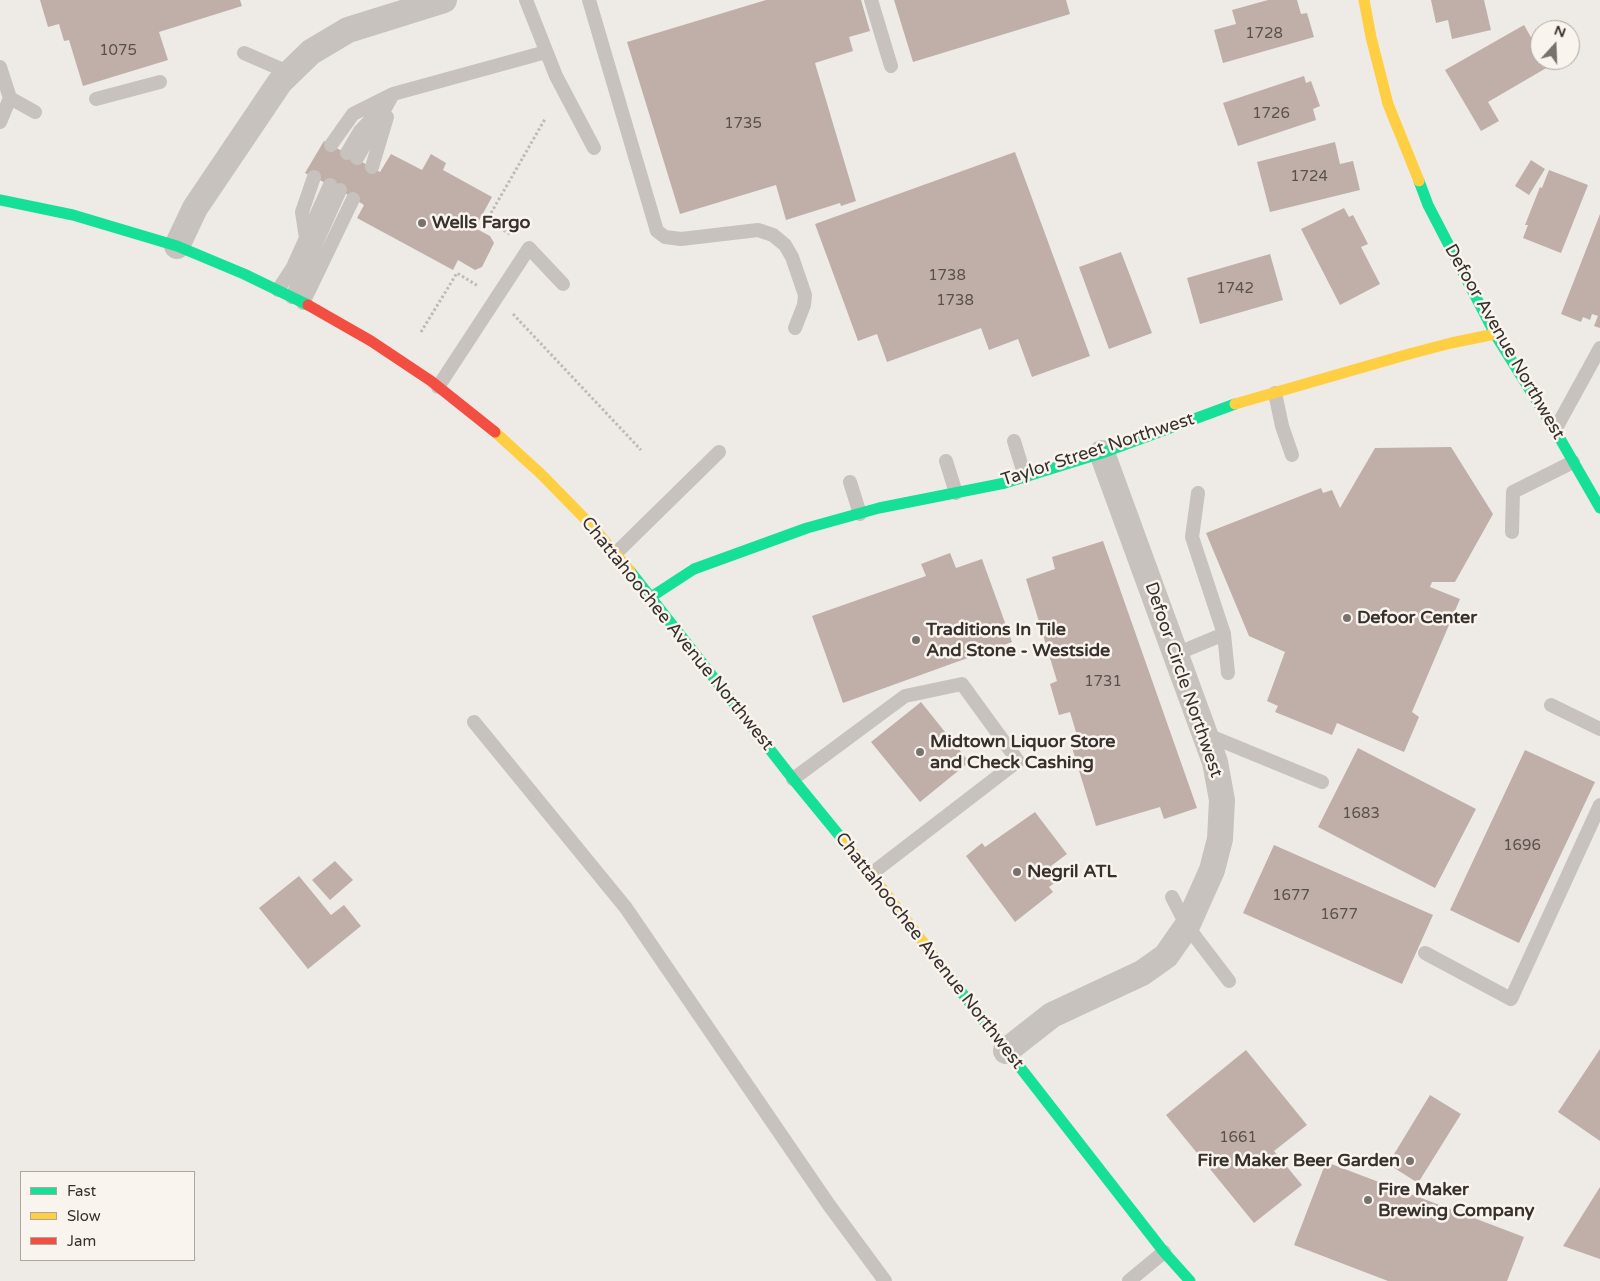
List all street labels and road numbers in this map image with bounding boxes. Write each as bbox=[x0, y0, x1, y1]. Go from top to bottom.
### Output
street label: Defoor Avenue Northwest bbox=[1439, 241, 1569, 443]
street label: Taylor Street Northwest bbox=[999, 409, 1197, 491]
street label: Chattahoochee Avenue Northwest bbox=[576, 513, 778, 755]
street label: Defoor Circle Northwest bbox=[1139, 579, 1227, 781]
street label: Chattahoochee Avenue Northwest bbox=[830, 828, 1028, 1074]

